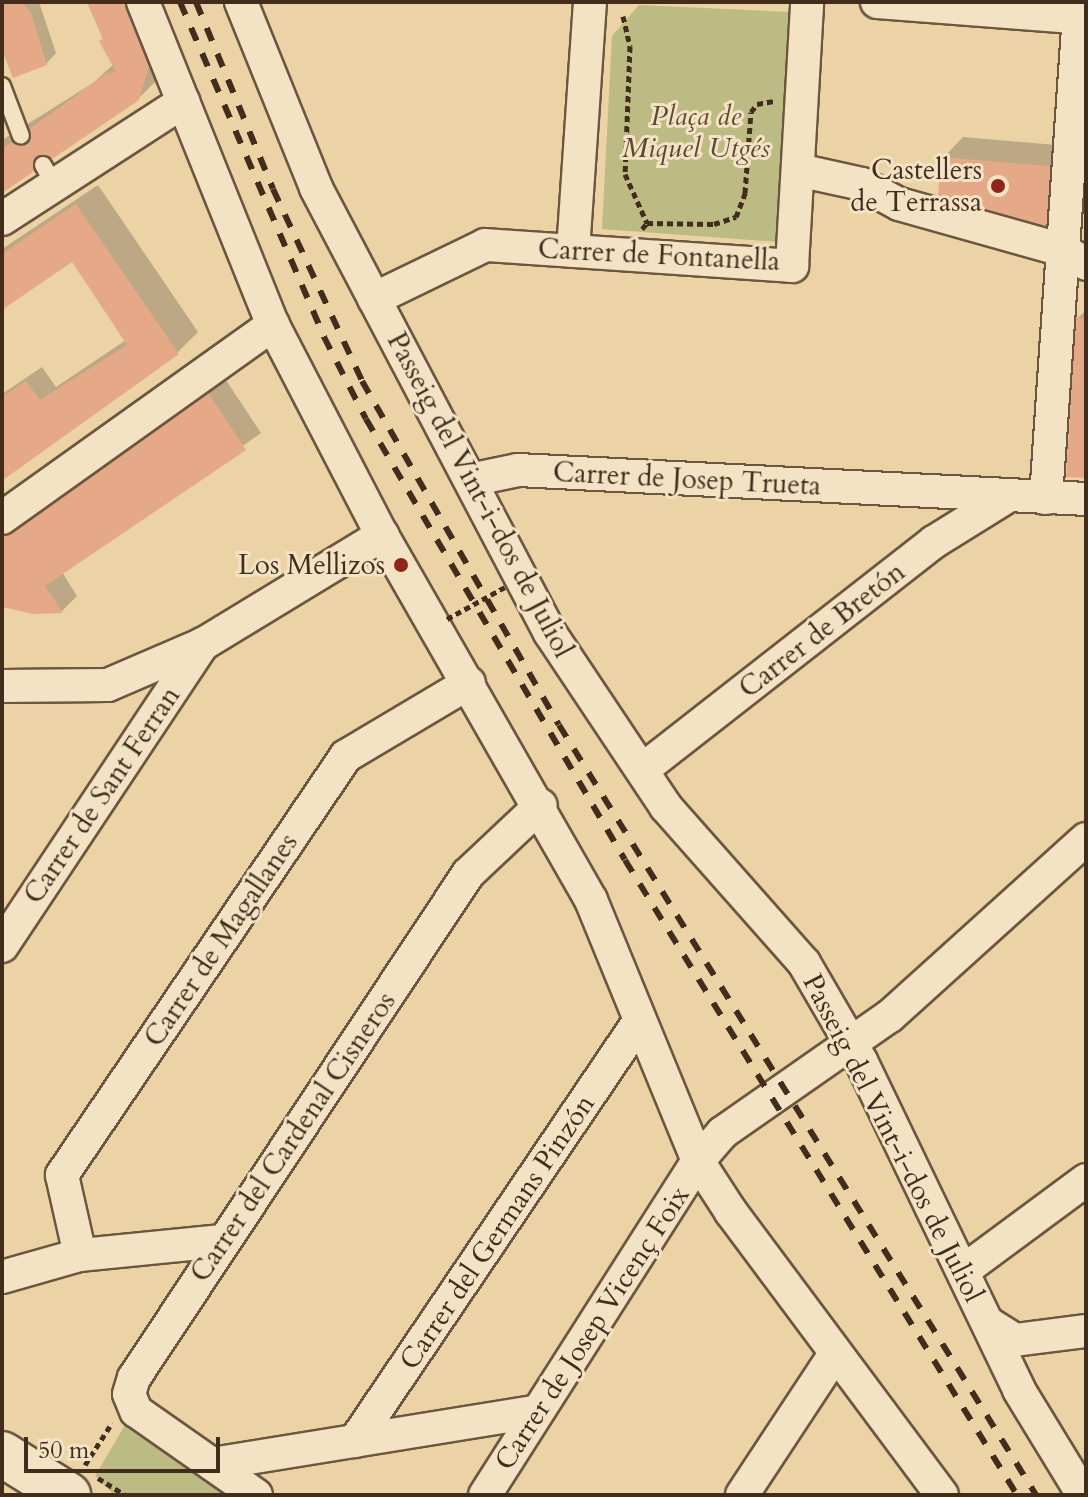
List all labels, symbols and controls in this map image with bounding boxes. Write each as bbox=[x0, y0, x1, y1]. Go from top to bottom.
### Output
park label: Plaça de Miquel Utgés bbox=[622, 99, 770, 165]
place label: Castellers de Terrassa bbox=[850, 153, 982, 219]
marker: Castellers de Terrassa bbox=[989, 177, 1007, 195]
street label: Carrer de Fontanella bbox=[537, 232, 781, 278]
street label: Passeig del Vint-i-dos de Juliol bbox=[380, 327, 580, 663]
street label: Carrer de Josep Trueta bbox=[552, 455, 822, 503]
place label: Los Mellizos bbox=[238, 548, 385, 582]
street label: Carrer de Bretón bbox=[732, 555, 912, 705]
marker: Los Mellizos bbox=[392, 556, 410, 574]
street label: Carrer de Sant Ferran bbox=[17, 680, 187, 910]
street label: Carrer de Magallanes bbox=[137, 827, 305, 1053]
street label: Passeig del Vint-i-dos de Juliol bbox=[795, 968, 991, 1308]
street label: Carrer del Cardenal Cisneros bbox=[183, 986, 403, 1288]
street label: Carrer del Germans Pinzón bbox=[392, 1088, 602, 1376]
street label: Carrer de Josep Vicenç Foix bbox=[488, 1180, 696, 1476]
scale bar bbox=[28, 1421, 224, 1471]
text: 50 m bbox=[38, 1434, 89, 1467]

